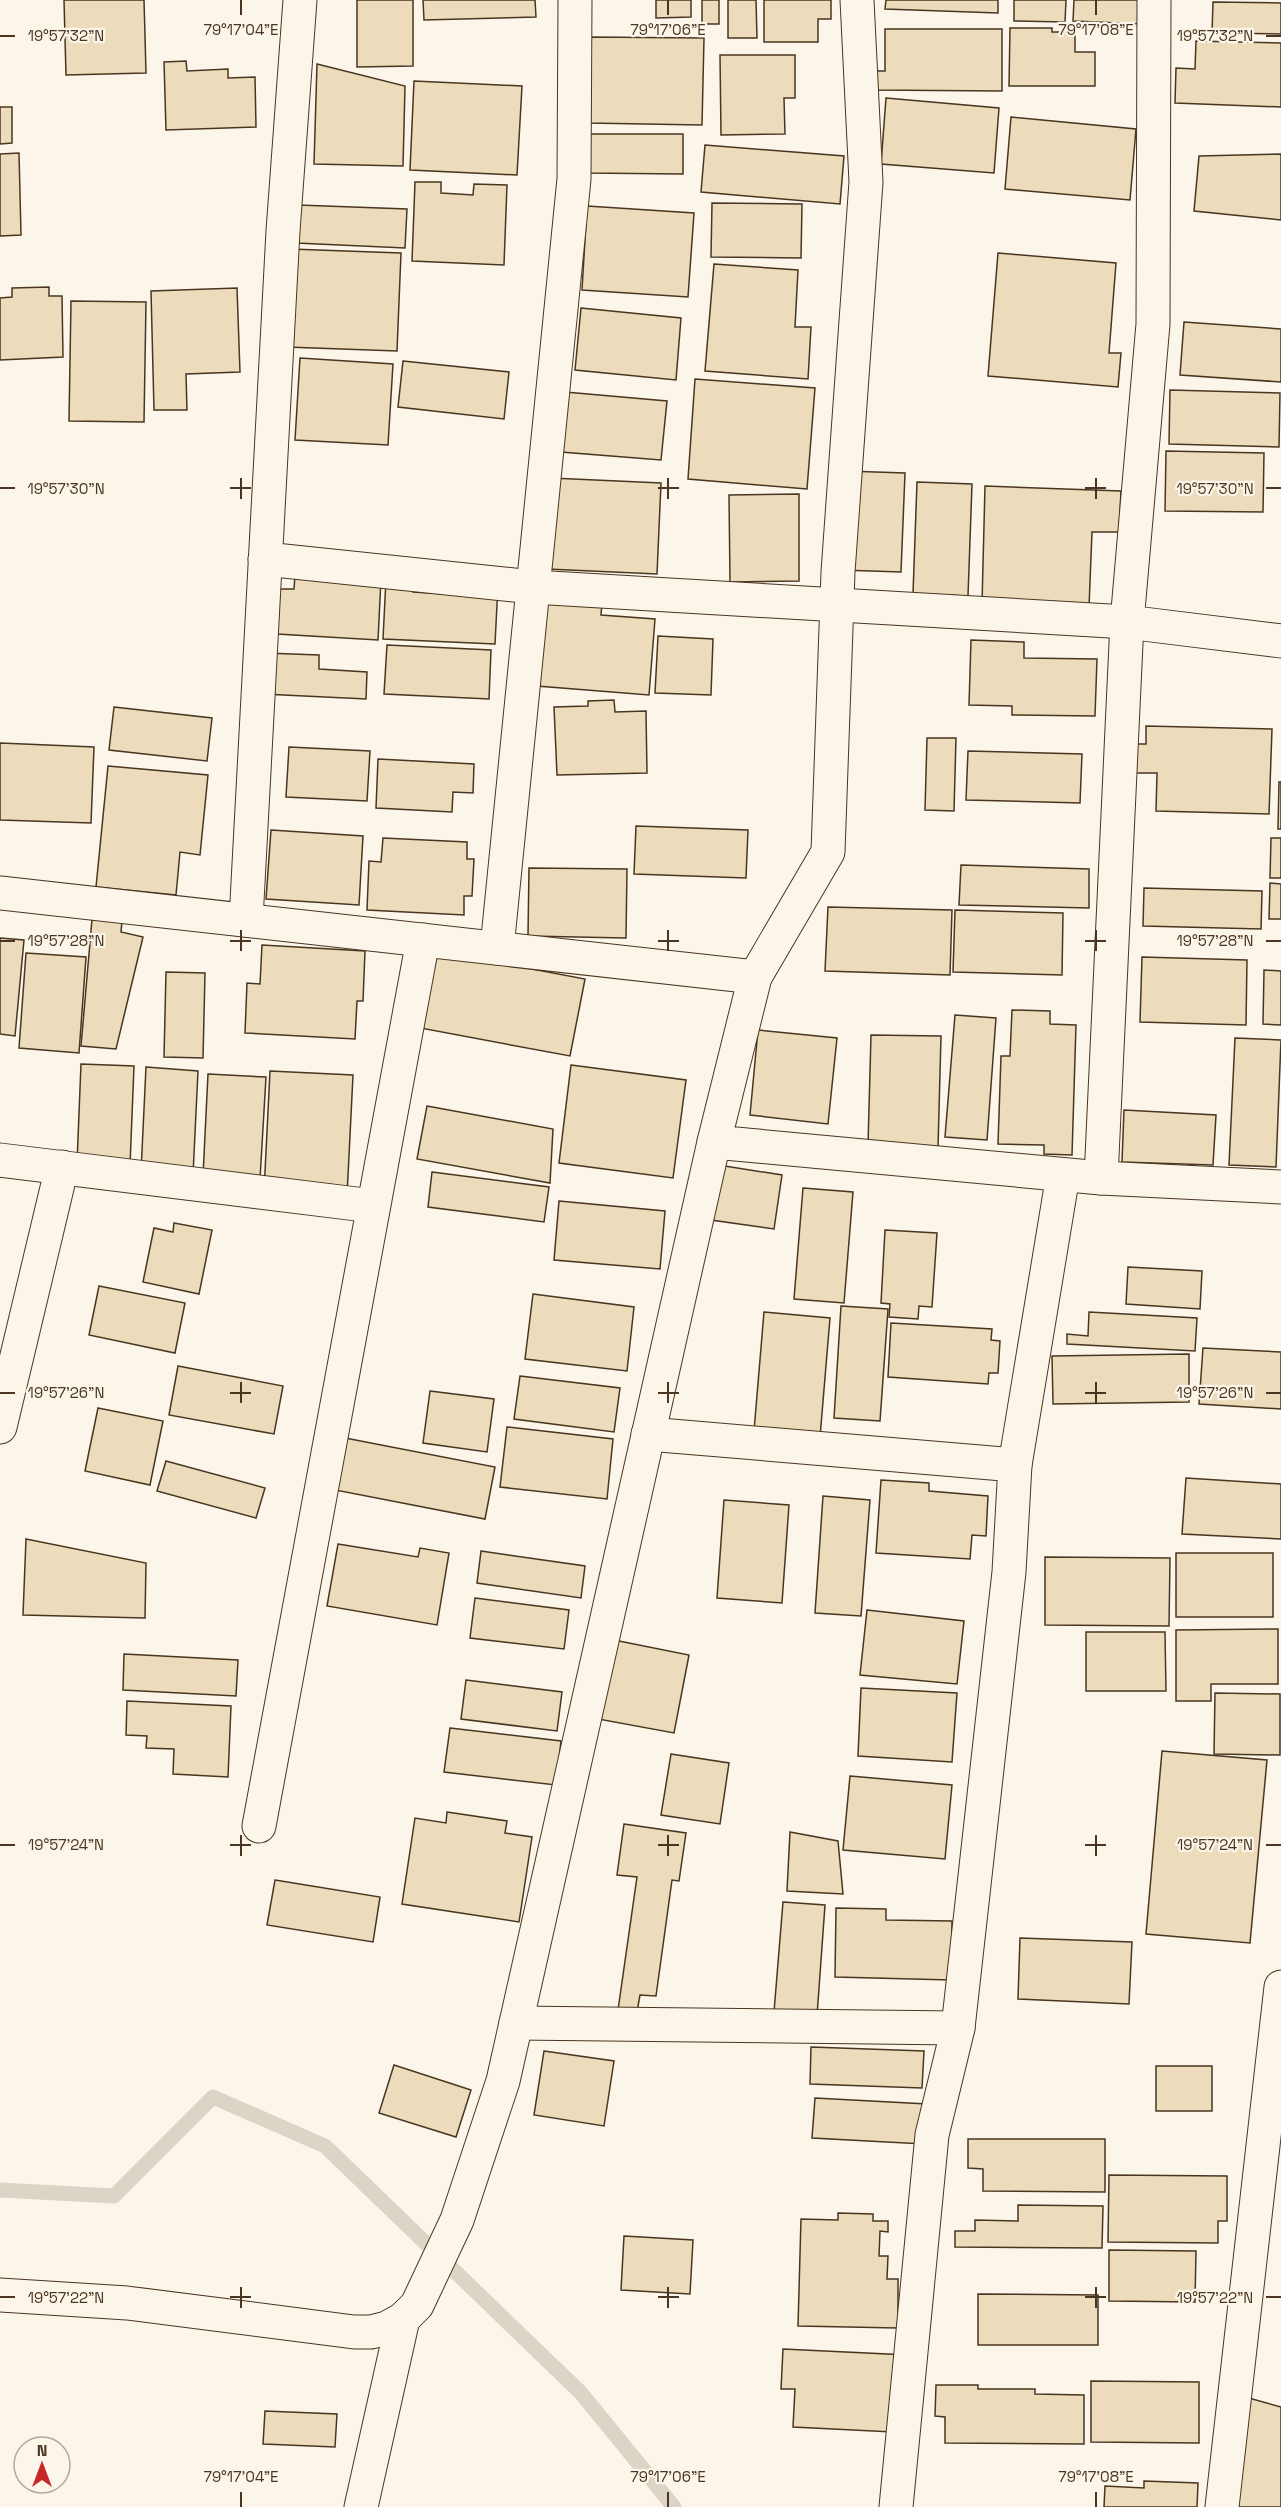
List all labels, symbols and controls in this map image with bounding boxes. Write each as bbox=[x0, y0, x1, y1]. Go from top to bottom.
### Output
text: 79°17'04"E bbox=[203, 20, 279, 39]
text: 79°17'06"E bbox=[630, 20, 706, 39]
text: 79°17'08"E bbox=[1058, 20, 1134, 39]
text: 19°57'32"N bbox=[28, 26, 104, 45]
text: 19°57'32"N bbox=[1177, 26, 1253, 45]
text: 19°57'30"N bbox=[27, 479, 105, 498]
text: 19°57'30"N bbox=[1176, 479, 1254, 498]
text: 19°57'28"N bbox=[28, 931, 104, 950]
text: 19°57'28"N bbox=[1177, 931, 1253, 950]
text: 19°57'26"N bbox=[28, 1383, 104, 1402]
text: 19°57'26"N bbox=[1177, 1383, 1253, 1402]
text: 19°57'24"N bbox=[28, 1835, 104, 1854]
text: 19°57'24"N bbox=[1177, 1835, 1253, 1854]
text: 19°57'22"N bbox=[28, 2288, 104, 2307]
text: 19°57'22"N bbox=[1177, 2288, 1253, 2307]
north arrow bbox=[12, 2435, 72, 2495]
text: N bbox=[37, 2440, 47, 2461]
text: 79°17'04"E bbox=[203, 2467, 279, 2486]
text: 79°17'06"E bbox=[630, 2467, 706, 2486]
text: 79°17'08"E bbox=[1058, 2467, 1134, 2486]

